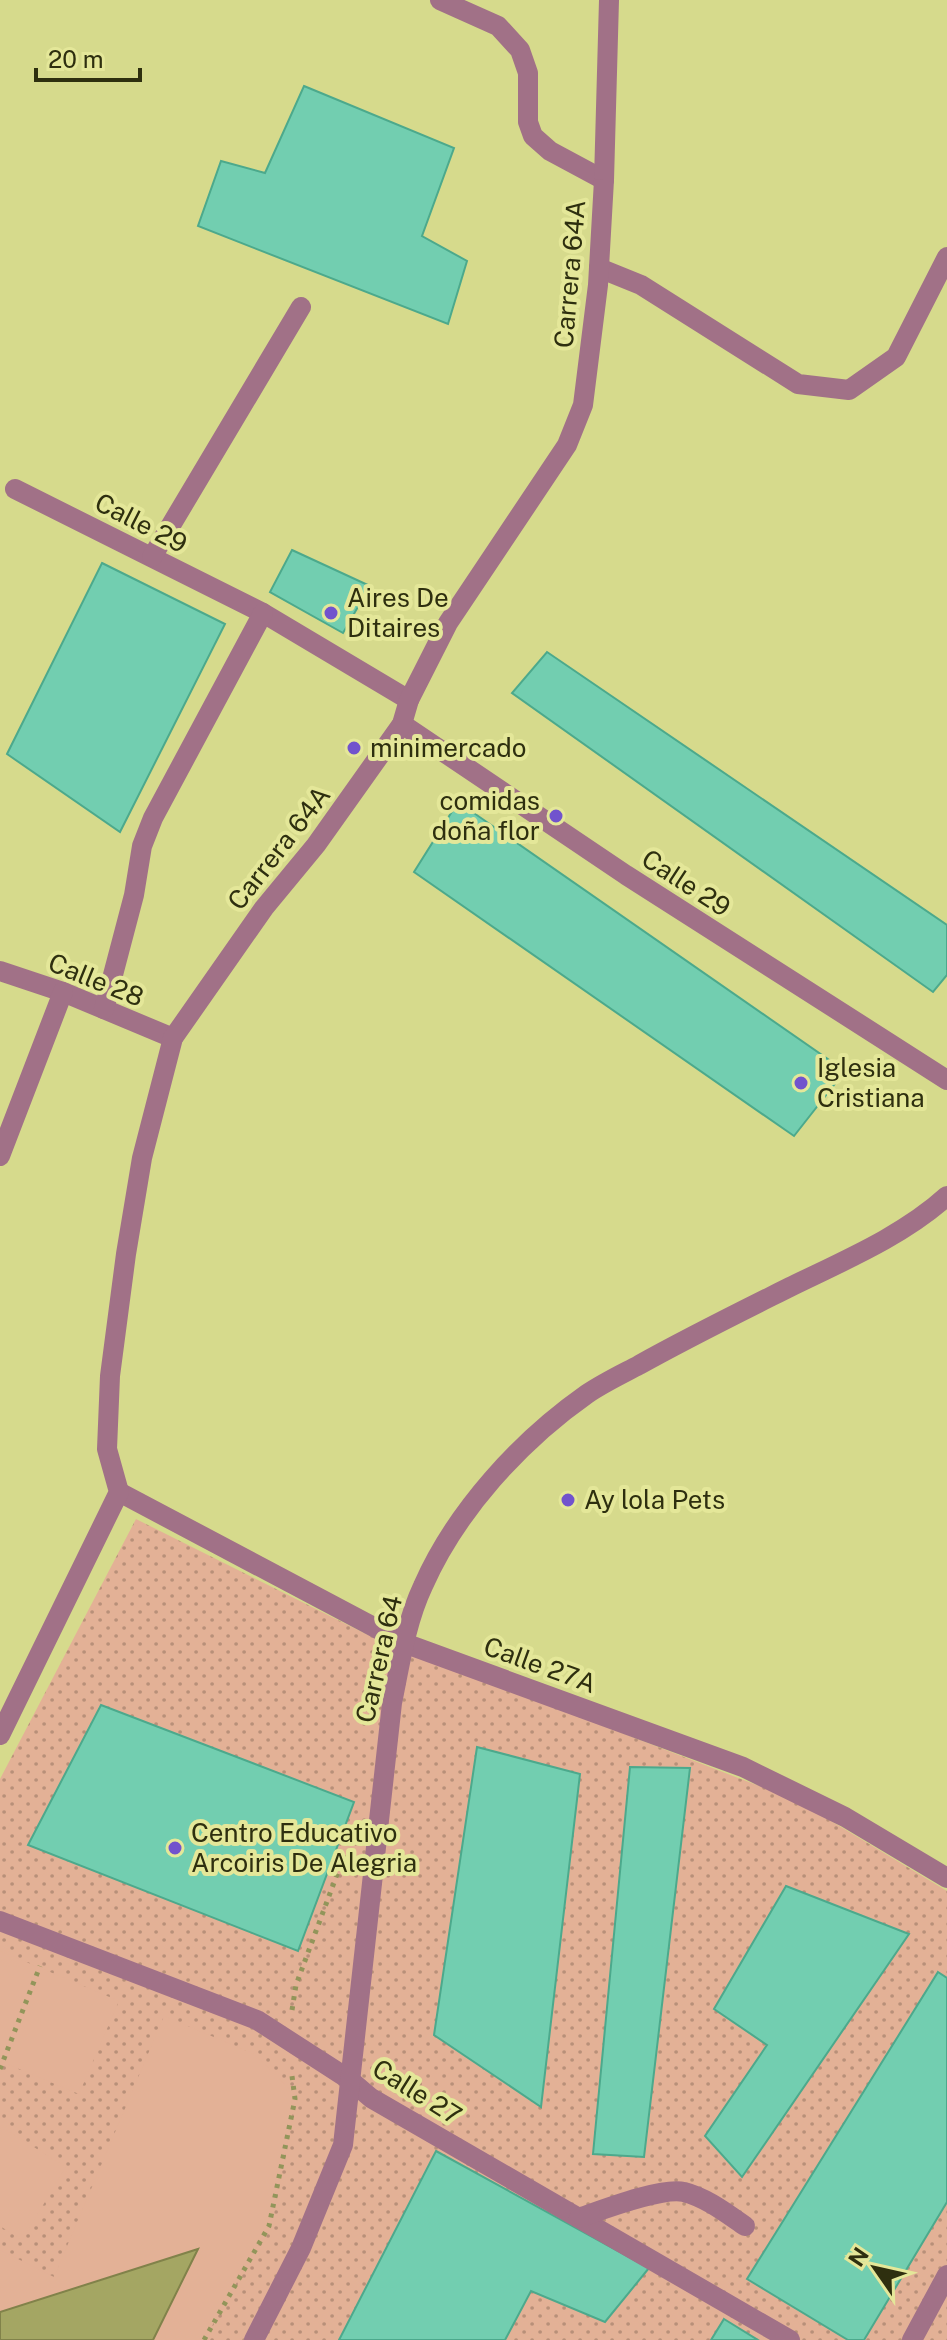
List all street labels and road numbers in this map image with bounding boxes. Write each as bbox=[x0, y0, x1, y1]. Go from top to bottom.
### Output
street label: Carrera 64A bbox=[548, 199, 591, 349]
street label: Calle 29 bbox=[90, 486, 193, 559]
street label: Carrera 64A bbox=[221, 780, 336, 916]
street label: Calle 29 bbox=[636, 843, 736, 923]
street label: Calle 28 bbox=[44, 946, 148, 1013]
street label: Carrera 64 bbox=[349, 1592, 408, 1726]
street label: Calle 27A bbox=[480, 1630, 601, 1699]
street label: Calle 27 bbox=[367, 2052, 467, 2131]

